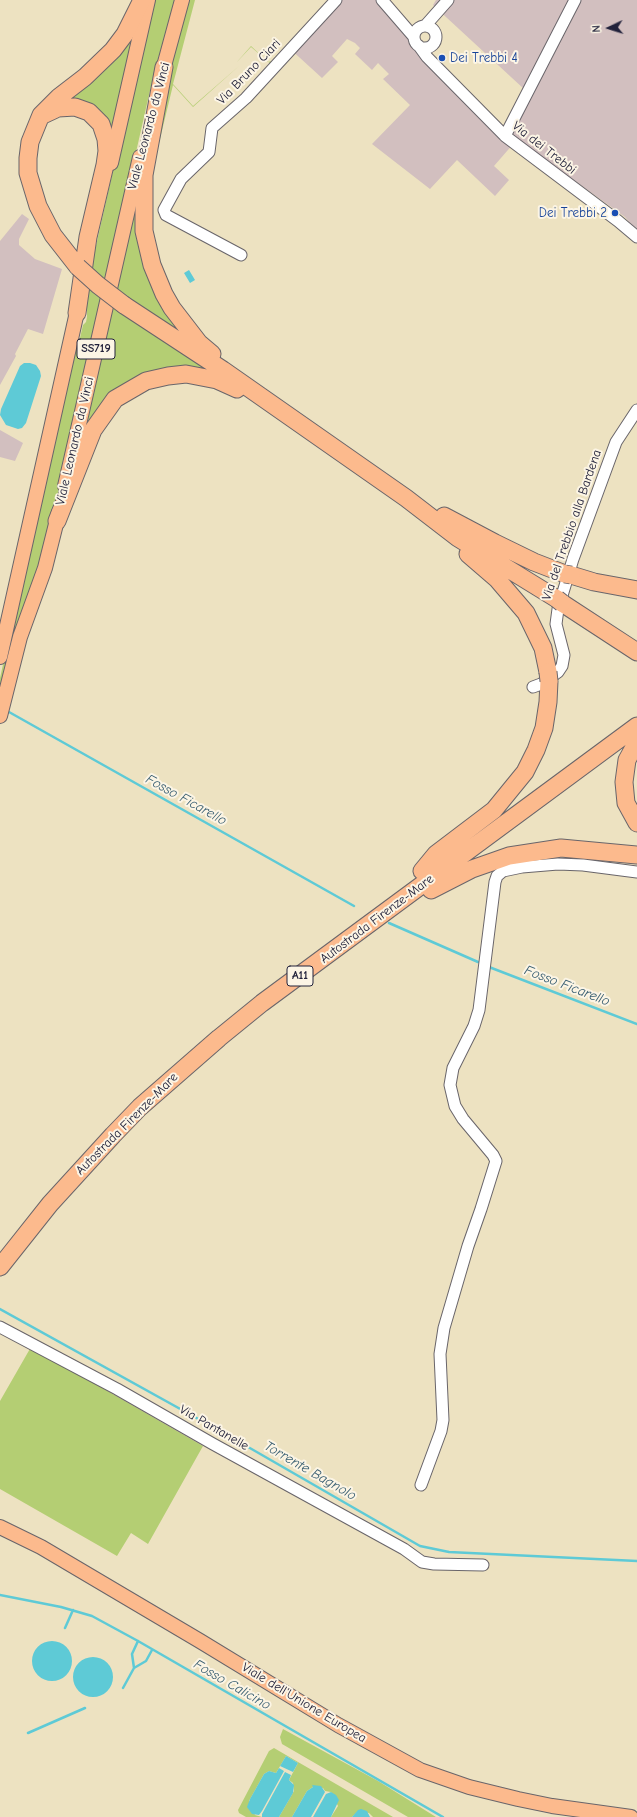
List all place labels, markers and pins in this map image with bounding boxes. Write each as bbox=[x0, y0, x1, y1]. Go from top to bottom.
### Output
place label: Dei Trebbi 4 bbox=[450, 50, 518, 66]
marker: Dei Trebbi 4 bbox=[437, 53, 447, 63]
place label: Dei Trebbi 2 bbox=[539, 205, 607, 221]
marker: Dei Trebbi 2 bbox=[610, 208, 620, 218]

